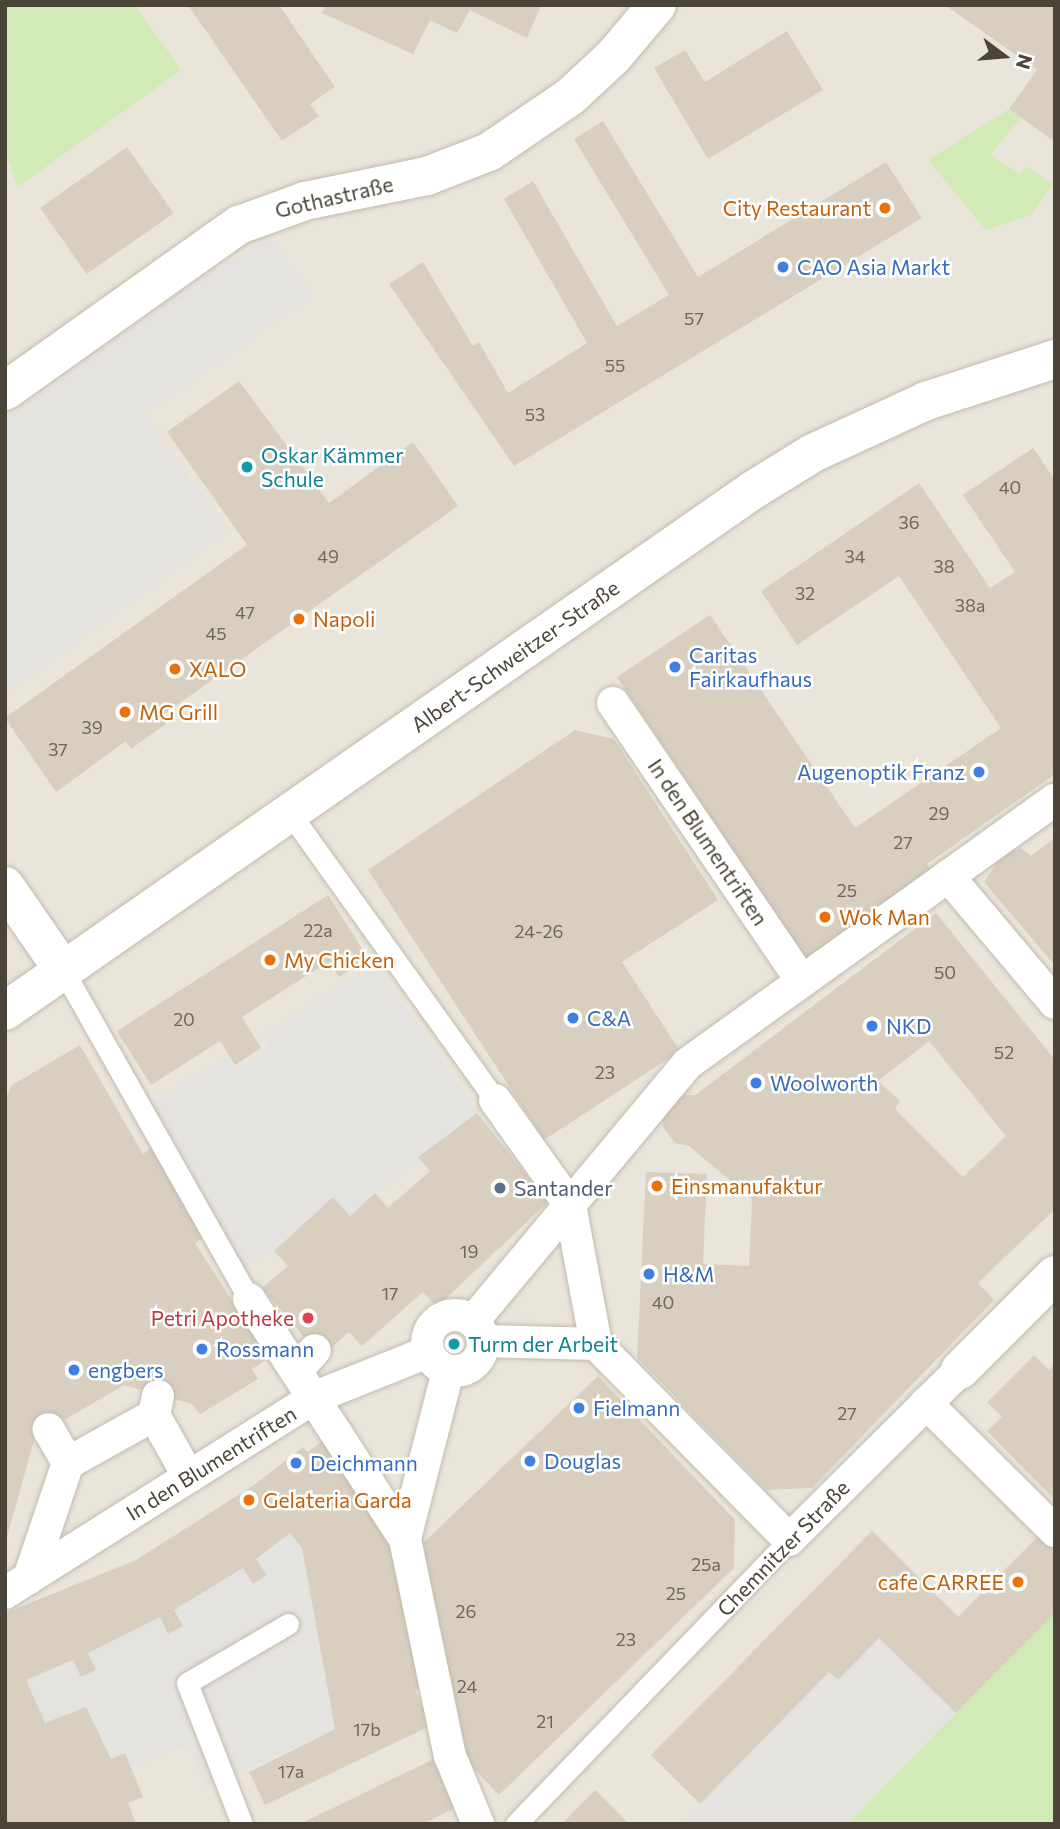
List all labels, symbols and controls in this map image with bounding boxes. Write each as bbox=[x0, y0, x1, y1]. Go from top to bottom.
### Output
north arrow bbox=[969, 21, 1039, 91]
text: N bbox=[1012, 52, 1038, 72]
street label: Gothastraße bbox=[272, 171, 396, 223]
place label: City Restaurant bbox=[723, 195, 871, 221]
marker: City Restaurant bbox=[877, 200, 893, 216]
place label: CAO Asia Markt bbox=[797, 254, 950, 280]
marker: CAO Asia Markt bbox=[775, 259, 791, 275]
house number: 57 bbox=[684, 307, 704, 329]
house number: 55 bbox=[605, 354, 625, 376]
house number: 53 bbox=[525, 403, 545, 425]
place label: Oskar Kämmer Schule bbox=[261, 442, 404, 492]
marker: Oskar Kämmer Schule bbox=[239, 459, 255, 475]
house number: 40 bbox=[999, 476, 1021, 498]
house number: 36 bbox=[898, 511, 920, 533]
house number: 49 bbox=[317, 545, 339, 567]
house number: 34 bbox=[844, 545, 866, 567]
house number: 38 bbox=[933, 555, 955, 577]
street label: Albert-Schweitzer-Straße bbox=[406, 575, 624, 737]
house number: 32 bbox=[795, 582, 815, 604]
house number: 38a bbox=[955, 594, 985, 616]
house number: 47 bbox=[235, 601, 255, 623]
place label: Napoli bbox=[313, 606, 376, 632]
marker: Napoli bbox=[291, 611, 307, 627]
house number: 45 bbox=[205, 622, 227, 644]
place label: Caritas Fairkaufhaus bbox=[689, 642, 812, 692]
place label: XALO bbox=[189, 656, 247, 682]
marker: Caritas Fairkaufhaus bbox=[667, 659, 683, 675]
marker: XALO bbox=[167, 661, 183, 677]
place label: MG Grill bbox=[139, 699, 218, 725]
marker: MG Grill bbox=[117, 704, 133, 720]
house number: 39 bbox=[81, 716, 103, 738]
house number: 37 bbox=[48, 738, 68, 760]
street label: In den Blumentriften bbox=[643, 754, 773, 930]
place label: Augenoptik Franz bbox=[797, 759, 965, 785]
marker: Augenoptik Franz bbox=[971, 764, 987, 780]
house number: 29 bbox=[929, 802, 949, 824]
house number: 27 bbox=[893, 831, 913, 853]
house number: 25 bbox=[837, 879, 857, 901]
place label: Wok Man bbox=[839, 904, 930, 930]
marker: Wok Man bbox=[817, 909, 833, 925]
house number: 22a bbox=[303, 919, 333, 941]
house number: 24-26 bbox=[515, 920, 563, 942]
place label: My Chicken bbox=[284, 947, 395, 973]
marker: My Chicken bbox=[262, 952, 278, 968]
house number: 50 bbox=[934, 961, 956, 983]
place label: C&A bbox=[587, 1005, 631, 1031]
house number: 20 bbox=[173, 1008, 195, 1030]
marker: C&A bbox=[565, 1010, 581, 1026]
place label: NKD bbox=[886, 1013, 931, 1039]
marker: NKD bbox=[864, 1018, 880, 1034]
house number: 52 bbox=[994, 1041, 1014, 1063]
house number: 23 bbox=[595, 1061, 615, 1083]
place label: Woolworth bbox=[770, 1070, 878, 1096]
marker: Woolworth bbox=[748, 1075, 764, 1091]
place label: Einsmanufaktur bbox=[671, 1173, 823, 1199]
place label: Santander bbox=[514, 1175, 613, 1201]
marker: Einsmanufaktur bbox=[649, 1178, 665, 1194]
marker: Santander bbox=[492, 1180, 508, 1196]
house number: 19 bbox=[460, 1240, 478, 1262]
place label: H&M bbox=[663, 1261, 714, 1287]
marker: H&M bbox=[641, 1266, 657, 1282]
house number: 17 bbox=[381, 1282, 399, 1304]
house number: 40 bbox=[652, 1291, 674, 1313]
place label: Petri Apotheke bbox=[151, 1305, 294, 1331]
marker: Petri Apotheke bbox=[300, 1310, 316, 1326]
place label: Turm der Arbeit bbox=[468, 1331, 618, 1357]
place label: Rossmann bbox=[216, 1336, 314, 1362]
marker: Turm der Arbeit bbox=[446, 1336, 462, 1352]
marker: Rossmann bbox=[194, 1341, 210, 1357]
place label: engbers bbox=[88, 1357, 164, 1383]
marker: engbers bbox=[66, 1362, 82, 1378]
place label: Fielmann bbox=[593, 1395, 680, 1421]
marker: Fielmann bbox=[571, 1400, 587, 1416]
street label: In den Blumentriften bbox=[121, 1401, 301, 1525]
house number: 27 bbox=[837, 1402, 857, 1424]
place label: Douglas bbox=[544, 1448, 621, 1474]
place label: Deichmann bbox=[310, 1450, 418, 1476]
marker: Douglas bbox=[522, 1453, 538, 1469]
marker: Deichmann bbox=[288, 1455, 304, 1471]
street label: Chemnitzer Straße bbox=[712, 1475, 854, 1621]
place label: Gelateria Garda bbox=[263, 1487, 412, 1513]
marker: Gelateria Garda bbox=[241, 1492, 257, 1508]
house number: 25a bbox=[691, 1553, 721, 1575]
place label: cafe CARREE bbox=[878, 1569, 1004, 1595]
marker: cafe CARREE bbox=[1010, 1574, 1026, 1590]
house number: 25 bbox=[666, 1582, 686, 1604]
house number: 26 bbox=[456, 1600, 476, 1622]
house number: 23 bbox=[616, 1628, 636, 1650]
house number: 24 bbox=[457, 1675, 477, 1697]
house number: 21 bbox=[536, 1710, 554, 1732]
house number: 17b bbox=[353, 1718, 381, 1740]
house number: 17a bbox=[278, 1760, 304, 1782]

